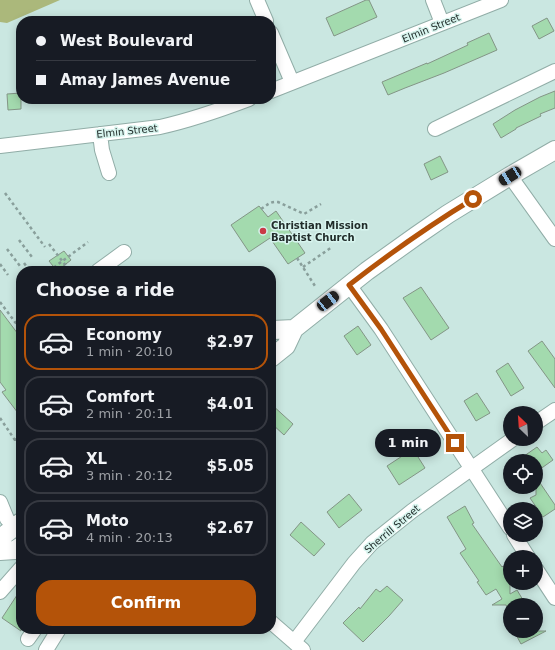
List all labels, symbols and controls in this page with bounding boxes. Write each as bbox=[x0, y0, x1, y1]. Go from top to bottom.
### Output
street label: Elmin Street bbox=[400, 11, 462, 45]
text: West Boulevard bbox=[60, 32, 193, 50]
text: Amay James Avenue bbox=[60, 71, 230, 89]
street label: Elmin Street bbox=[96, 122, 158, 140]
car bbox=[497, 165, 523, 187]
route start bbox=[464, 190, 482, 208]
place label: Christian Mission Baptist Church bbox=[271, 220, 368, 243]
marker: Christian Mission Baptist Church bbox=[258, 226, 268, 236]
text: Choose a ride bbox=[36, 279, 175, 300]
car bbox=[315, 289, 341, 313]
icon: car bbox=[38, 324, 74, 360]
text: Economy bbox=[86, 326, 162, 344]
text: $2.97 bbox=[207, 333, 254, 351]
text: 1 min · 20:10 bbox=[86, 344, 173, 359]
icon: car bbox=[38, 386, 74, 422]
text: Comfort bbox=[86, 388, 154, 406]
text: $4.01 bbox=[207, 395, 254, 413]
text: 2 min · 20:11 bbox=[86, 406, 173, 421]
north arrow bbox=[503, 406, 543, 446]
map controls bbox=[503, 406, 543, 638]
callout: 1 min bbox=[375, 429, 441, 457]
route end bbox=[446, 434, 464, 452]
text: 1 min bbox=[388, 435, 428, 450]
icon: car bbox=[38, 448, 74, 484]
text: XL bbox=[86, 450, 107, 468]
button: locate bbox=[503, 454, 543, 494]
text: $5.05 bbox=[207, 457, 254, 475]
text: 3 min · 20:12 bbox=[86, 468, 173, 483]
button: layers bbox=[503, 502, 543, 542]
street label: Sherrill Street bbox=[362, 503, 422, 555]
icon: car bbox=[38, 510, 74, 546]
text: Moto bbox=[86, 512, 129, 530]
text: $2.67 bbox=[207, 519, 254, 537]
text: 4 min · 20:13 bbox=[86, 530, 173, 545]
button: + bbox=[503, 550, 543, 590]
button: Confirm bbox=[36, 580, 256, 626]
button: − bbox=[503, 598, 543, 638]

